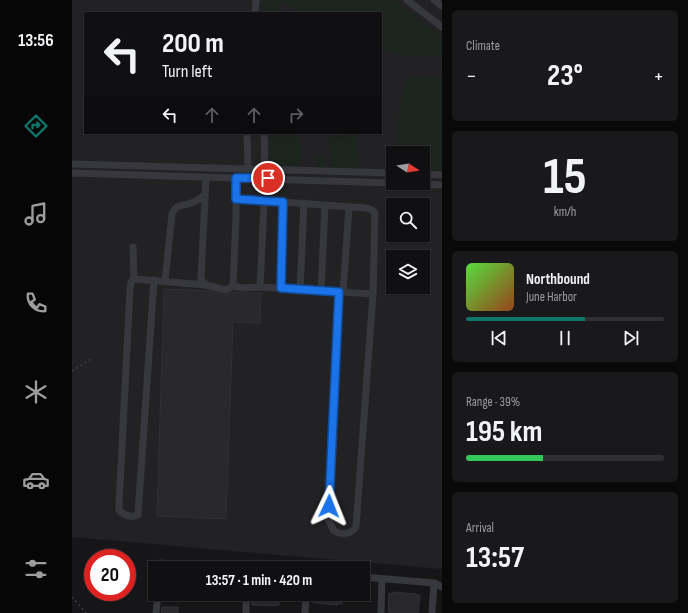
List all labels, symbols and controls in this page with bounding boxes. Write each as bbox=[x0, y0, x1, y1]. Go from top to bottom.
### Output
text: 200 m bbox=[162, 27, 224, 60]
icon: left bbox=[96, 28, 148, 80]
text: 13:56 bbox=[18, 30, 54, 51]
text: Climate bbox=[466, 38, 500, 54]
text: 23° bbox=[547, 58, 583, 94]
text: Turn left bbox=[162, 61, 213, 82]
text: − bbox=[466, 63, 477, 90]
text: + bbox=[653, 63, 664, 90]
icon: left bbox=[159, 104, 181, 126]
icon: ahead bbox=[201, 104, 223, 126]
icon: ahead bbox=[243, 104, 265, 126]
icon: right bbox=[285, 104, 307, 126]
icon: directions bbox=[22, 112, 50, 140]
north arrow bbox=[386, 146, 430, 190]
map controls bbox=[386, 146, 430, 294]
text: 15 bbox=[543, 146, 587, 209]
pin bbox=[251, 161, 285, 195]
icon: arrive bbox=[257, 167, 279, 189]
button: search bbox=[386, 198, 430, 242]
icon: music bbox=[22, 200, 50, 228]
text: km/h bbox=[554, 204, 576, 220]
button: layers bbox=[386, 250, 430, 294]
text: Northbound bbox=[526, 270, 590, 289]
icon: phone bbox=[22, 289, 50, 317]
text: June Harbor bbox=[526, 289, 577, 305]
icon: previous bbox=[488, 327, 510, 349]
icon: pause bbox=[554, 327, 576, 349]
icon: next bbox=[620, 327, 642, 349]
icon: climate bbox=[22, 378, 50, 406]
text: Range · 39% bbox=[466, 394, 520, 410]
text: 195 km bbox=[466, 414, 542, 450]
icon: car bbox=[22, 466, 50, 494]
position arrow bbox=[308, 485, 350, 527]
text: Arrival bbox=[466, 520, 494, 536]
text: 13:57 bbox=[466, 540, 524, 576]
speed limit sign: 20 bbox=[84, 549, 136, 601]
icon: filters bbox=[22, 555, 50, 583]
text: 13:57 · 1 min · 420 m bbox=[206, 571, 312, 590]

